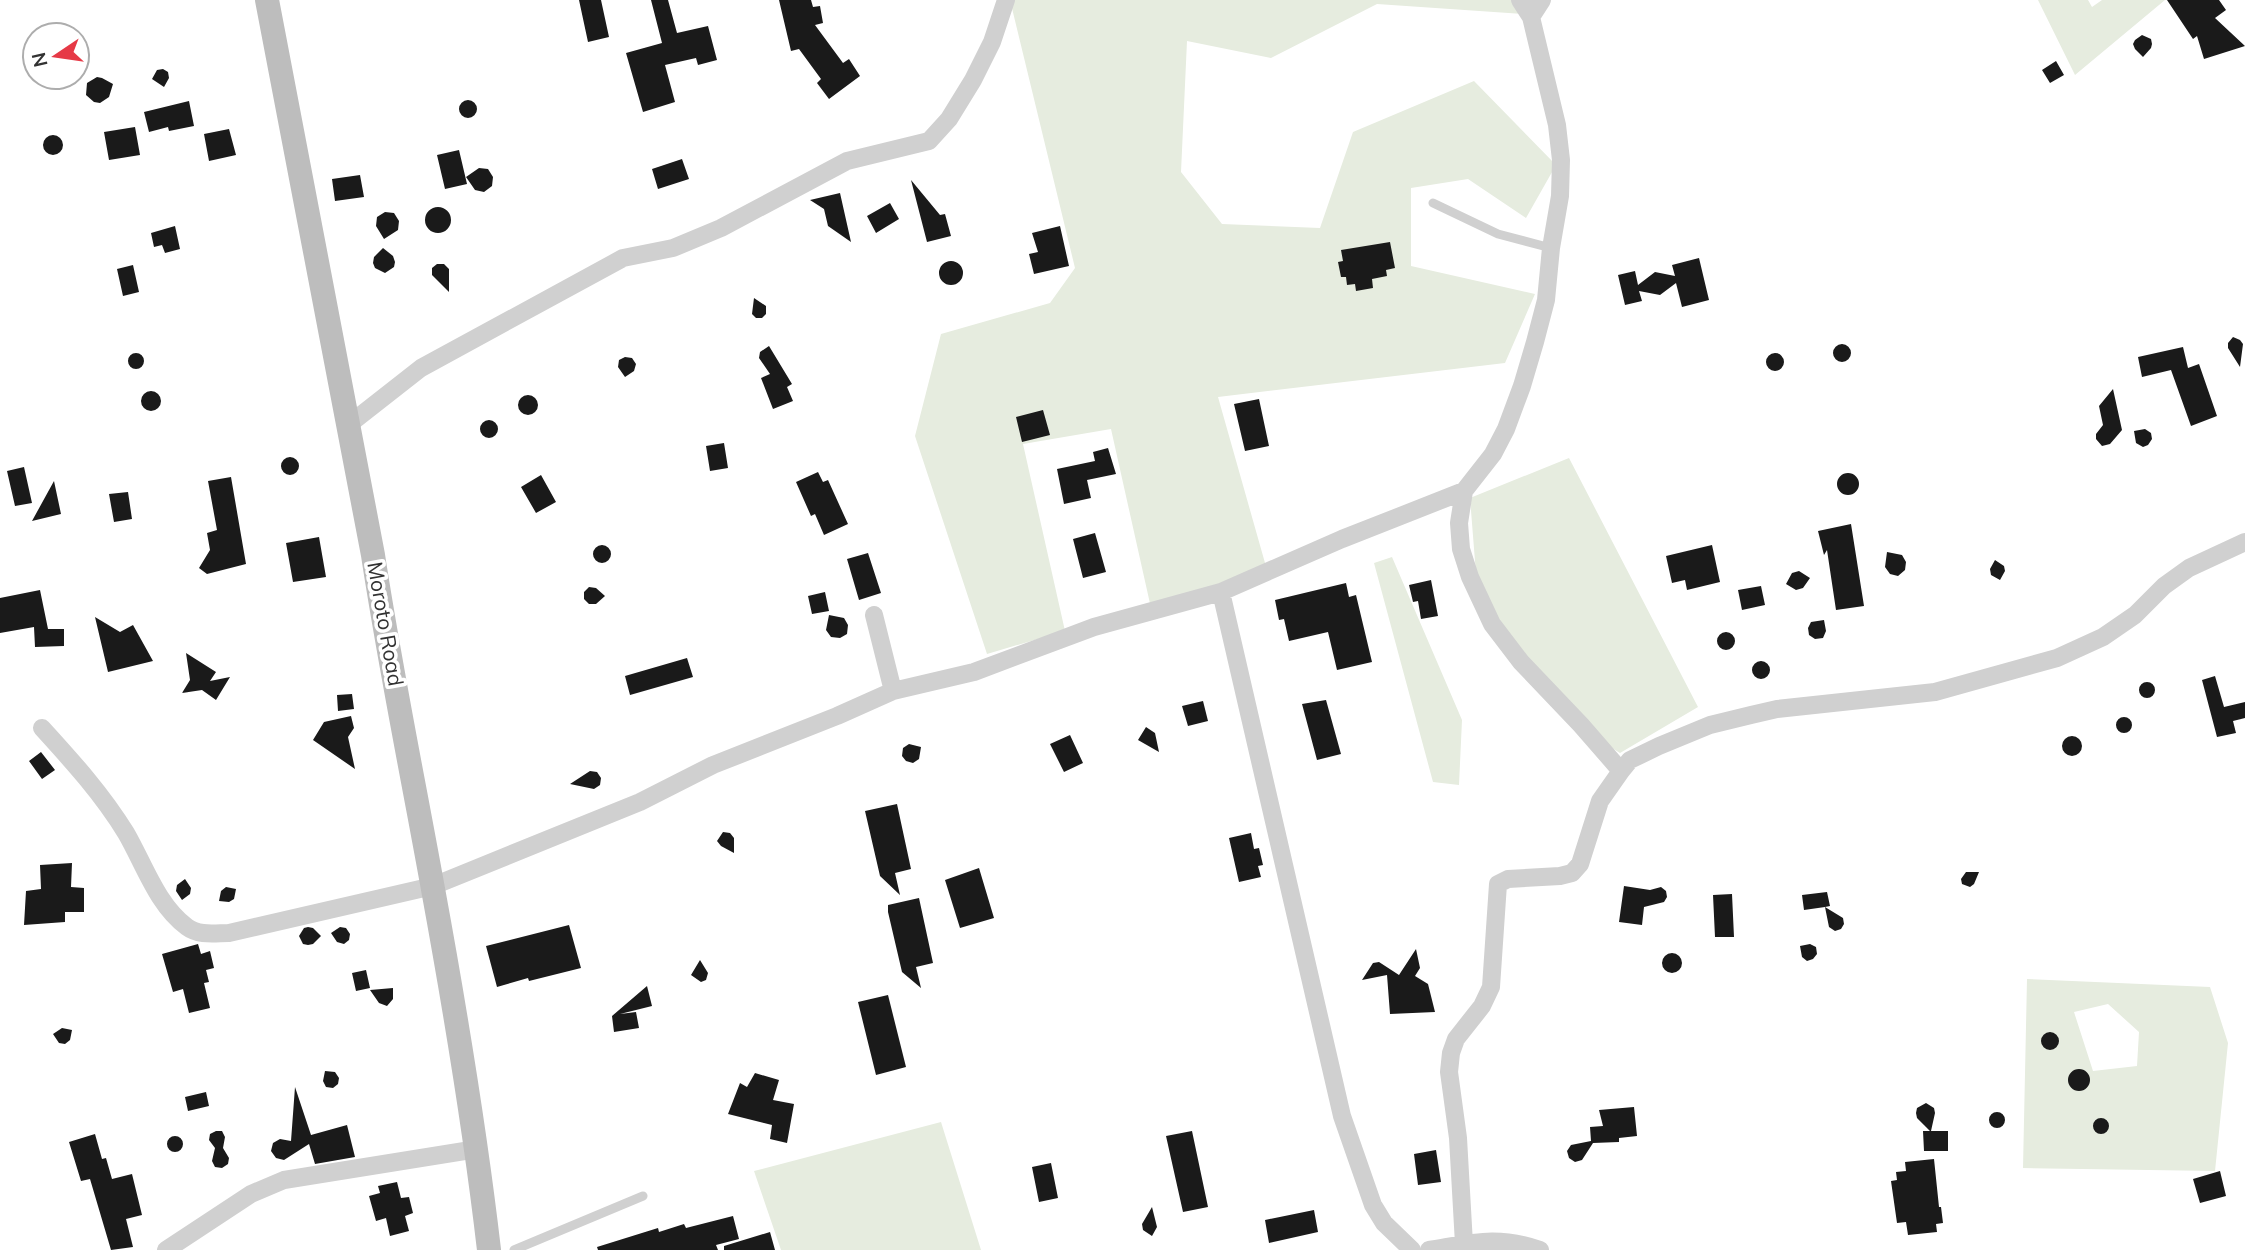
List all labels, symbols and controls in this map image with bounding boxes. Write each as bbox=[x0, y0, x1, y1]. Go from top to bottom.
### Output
north arrow bbox=[21, 21, 91, 91]
text: N bbox=[26, 50, 53, 70]
street label: Moroto Road bbox=[362, 560, 410, 688]

